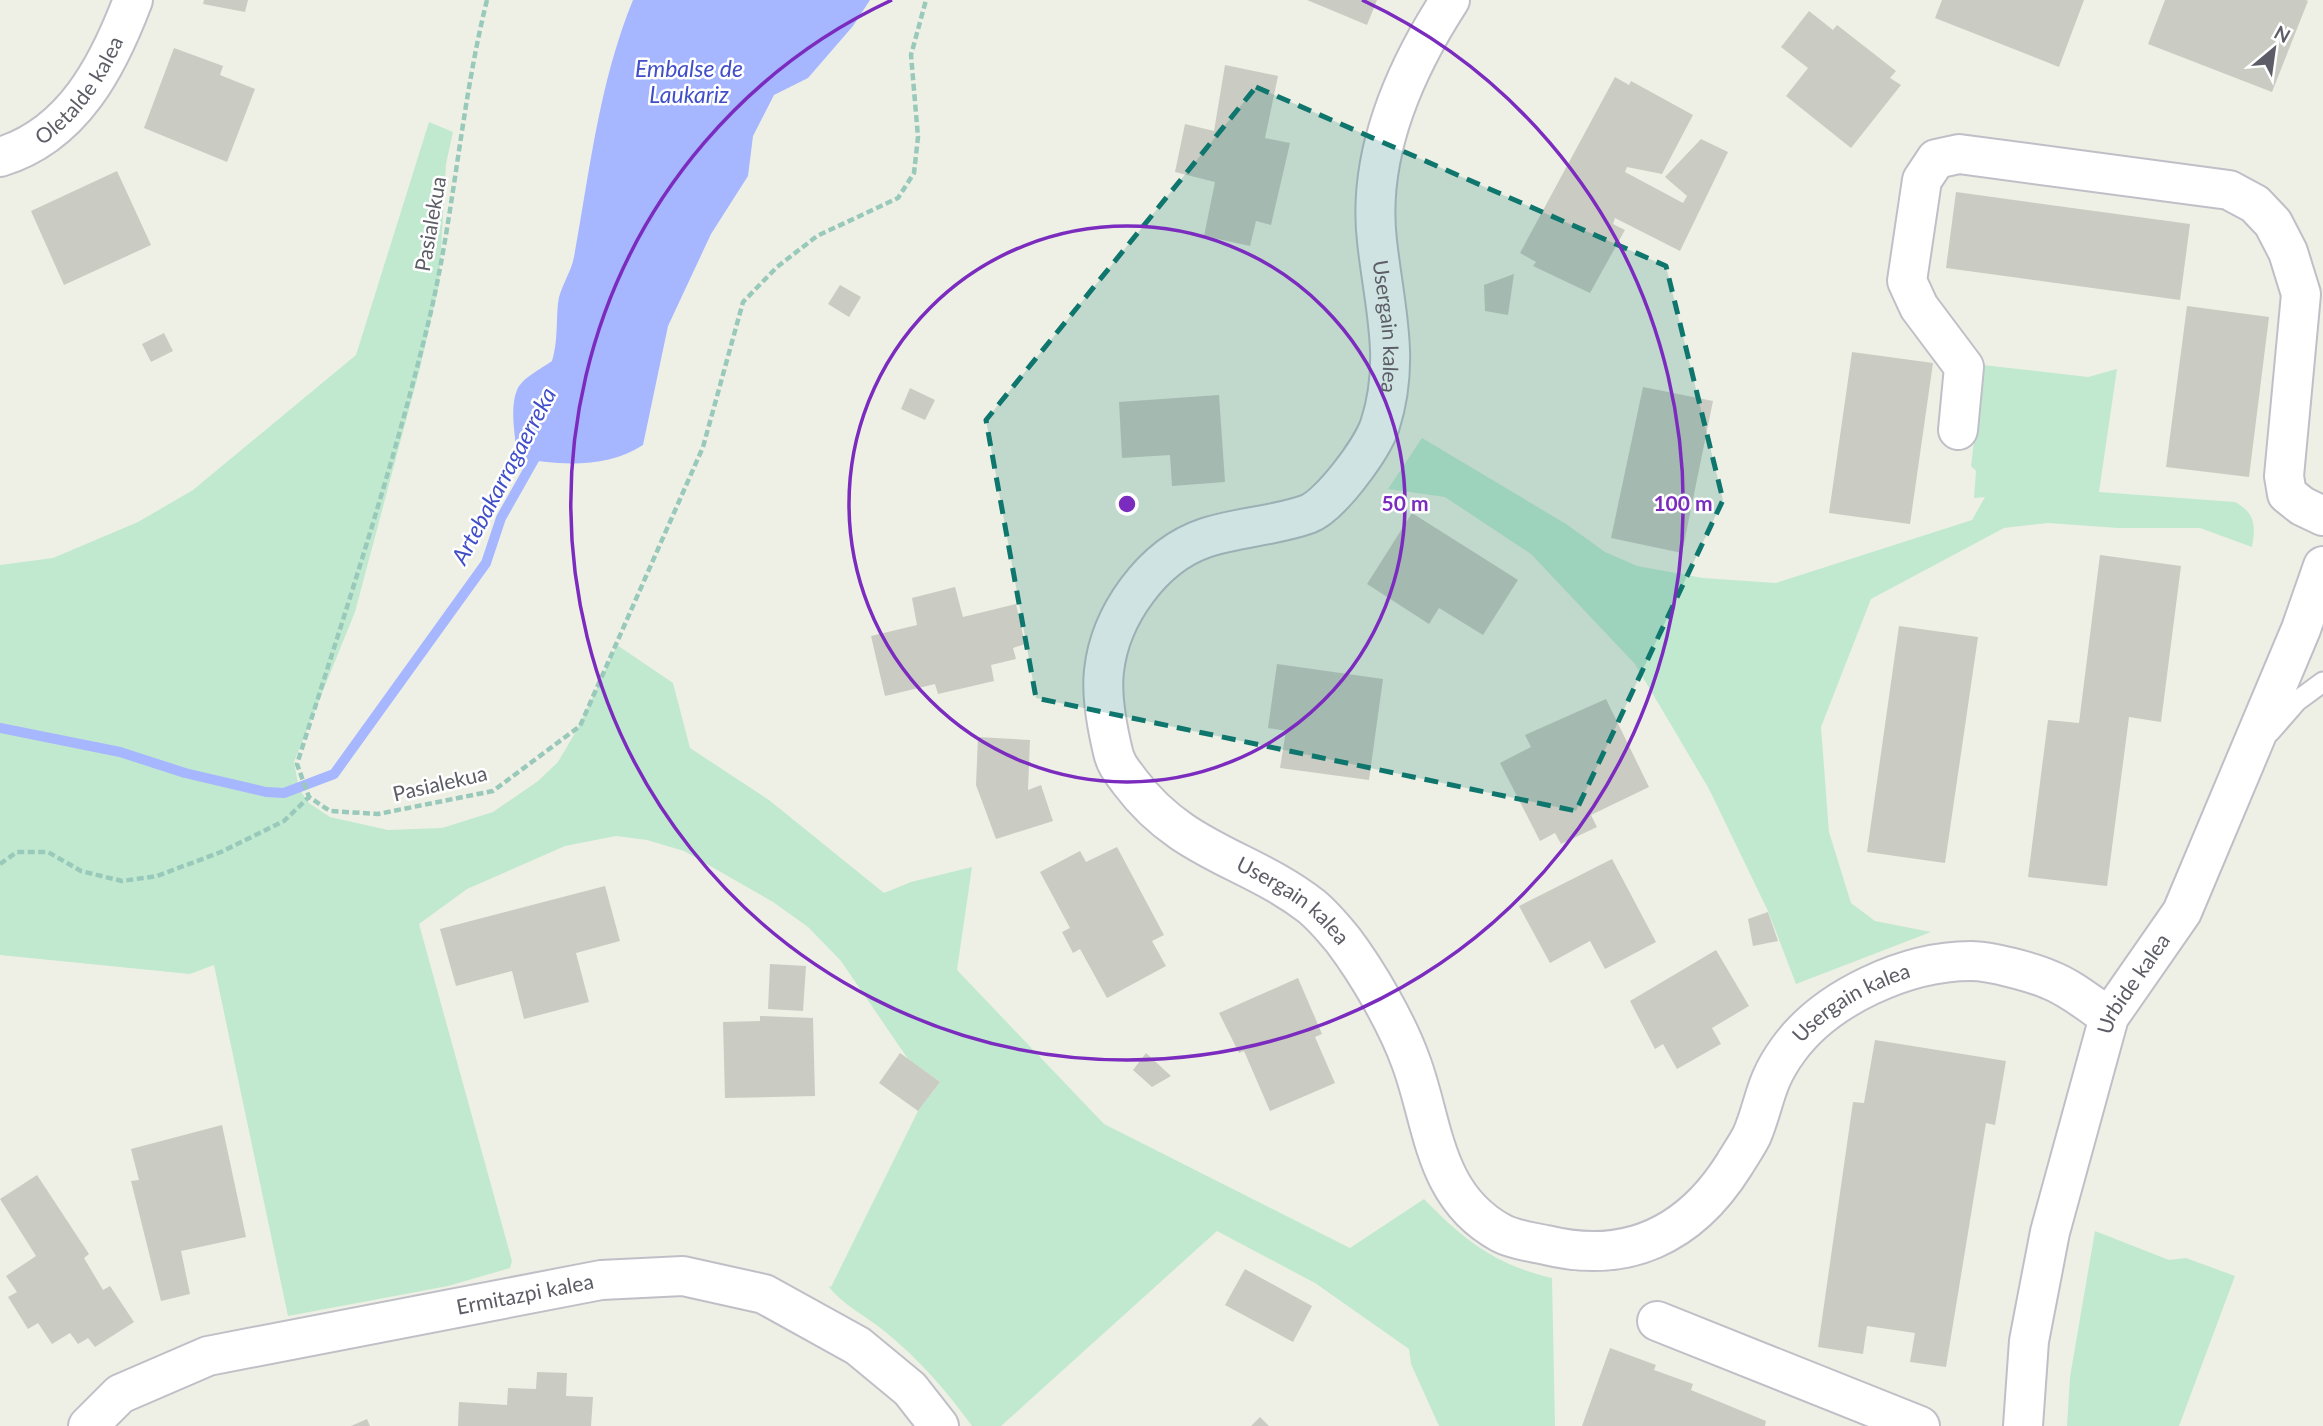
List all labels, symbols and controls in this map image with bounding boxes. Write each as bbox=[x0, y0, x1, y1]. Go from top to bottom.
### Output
north arrow bbox=[2239, 14, 2309, 84]
text: N bbox=[2271, 20, 2294, 47]
street label: Oletalde kalea bbox=[29, 32, 127, 149]
water label: Embalse de Laukariz bbox=[635, 54, 743, 108]
street label: Pasialekua bbox=[409, 174, 450, 273]
street label: Usergain kalea bbox=[1368, 258, 1404, 395]
water label: Artebakarragaerreka bbox=[444, 382, 562, 570]
text: 50 m bbox=[1381, 490, 1429, 515]
text: 100 m bbox=[1653, 490, 1713, 515]
centre of rings bbox=[1115, 492, 1139, 516]
street label: Pasialekua bbox=[390, 760, 489, 806]
street label: Usergain kalea bbox=[1233, 850, 1355, 949]
street label: Urbide kalea bbox=[2091, 928, 2174, 1036]
street label: Usergain kalea bbox=[1786, 957, 1913, 1047]
street label: Ermitazpi kalea bbox=[454, 1268, 595, 1319]

